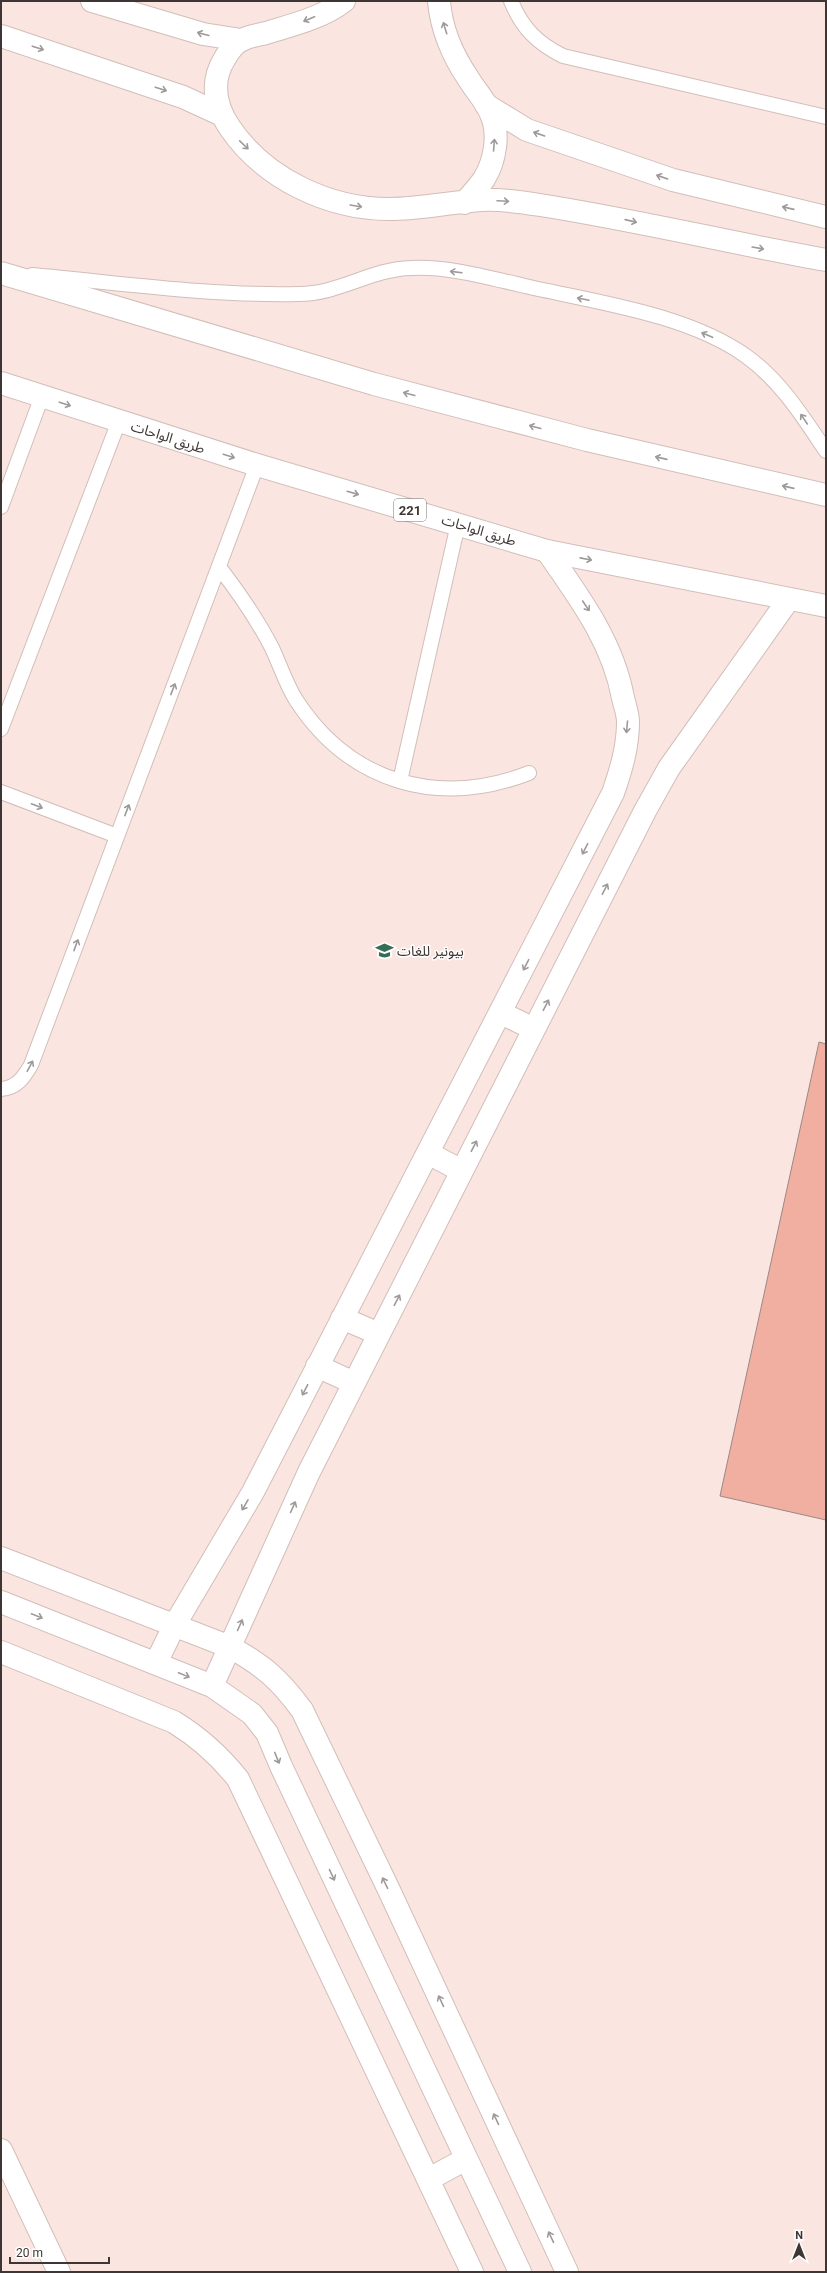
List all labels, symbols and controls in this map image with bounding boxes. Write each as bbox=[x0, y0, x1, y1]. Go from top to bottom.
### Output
one-way arrow bbox=[304, 16, 316, 23]
one-way arrow bbox=[441, 21, 448, 34]
one-way arrow bbox=[196, 29, 209, 37]
one-way arrow bbox=[32, 45, 44, 53]
one-way arrow bbox=[155, 86, 167, 94]
one-way arrow bbox=[533, 130, 546, 137]
one-way arrow bbox=[491, 139, 498, 152]
one-way arrow bbox=[239, 140, 249, 150]
one-way arrow bbox=[656, 172, 668, 180]
one-way arrow bbox=[496, 197, 509, 205]
one-way arrow bbox=[349, 202, 362, 210]
one-way arrow bbox=[782, 204, 795, 211]
one-way arrow bbox=[625, 217, 638, 225]
one-way arrow bbox=[752, 244, 765, 252]
one-way arrow bbox=[450, 268, 463, 276]
one-way arrow bbox=[577, 294, 590, 302]
one-way arrow bbox=[702, 331, 714, 339]
one-way arrow bbox=[403, 389, 416, 397]
one-way arrow bbox=[58, 400, 70, 408]
one-way arrow bbox=[800, 413, 808, 425]
street label: طريق الواحات bbox=[128, 418, 207, 458]
one-way arrow bbox=[529, 422, 542, 430]
one-way arrow bbox=[222, 453, 235, 460]
one-way arrow bbox=[655, 453, 668, 461]
one-way arrow bbox=[782, 483, 795, 491]
one-way arrow bbox=[346, 490, 359, 497]
road number: 221 bbox=[394, 499, 426, 521]
street label: طريق الواحات bbox=[439, 511, 518, 551]
one-way arrow bbox=[579, 555, 592, 563]
one-way arrow bbox=[582, 600, 590, 612]
one-way arrow bbox=[169, 683, 177, 695]
one-way arrow bbox=[623, 720, 631, 733]
one-way arrow bbox=[31, 802, 43, 810]
one-way arrow bbox=[123, 805, 131, 817]
one-way arrow bbox=[581, 842, 588, 854]
one-way arrow bbox=[602, 884, 609, 896]
one-way arrow bbox=[73, 939, 80, 952]
school or university icon: بيونير للغات bbox=[374, 941, 394, 961]
place label: بيونير للغات bbox=[397, 943, 464, 960]
one-way arrow bbox=[522, 958, 529, 970]
one-way arrow bbox=[543, 1000, 550, 1012]
one-way arrow bbox=[26, 1061, 34, 1073]
one-way arrow bbox=[471, 1140, 479, 1152]
one-way arrow bbox=[394, 1294, 401, 1306]
one-way arrow bbox=[301, 1384, 308, 1396]
one-way arrow bbox=[240, 1499, 248, 1511]
one-way arrow bbox=[290, 1501, 297, 1513]
one-way arrow bbox=[31, 1613, 43, 1621]
one-way arrow bbox=[237, 1620, 244, 1632]
one-way arrow bbox=[178, 1671, 190, 1679]
one-way arrow bbox=[274, 1751, 282, 1763]
one-way arrow bbox=[329, 1869, 336, 1881]
one-way arrow bbox=[381, 1878, 389, 1890]
one-way arrow bbox=[437, 1995, 444, 2007]
one-way arrow bbox=[492, 2113, 499, 2125]
north arrow bbox=[779, 2225, 819, 2265]
text: N bbox=[795, 2229, 803, 2242]
one-way arrow bbox=[547, 2231, 554, 2243]
scale bar bbox=[10, 2239, 109, 2265]
text: 20 m bbox=[16, 2246, 43, 2260]

